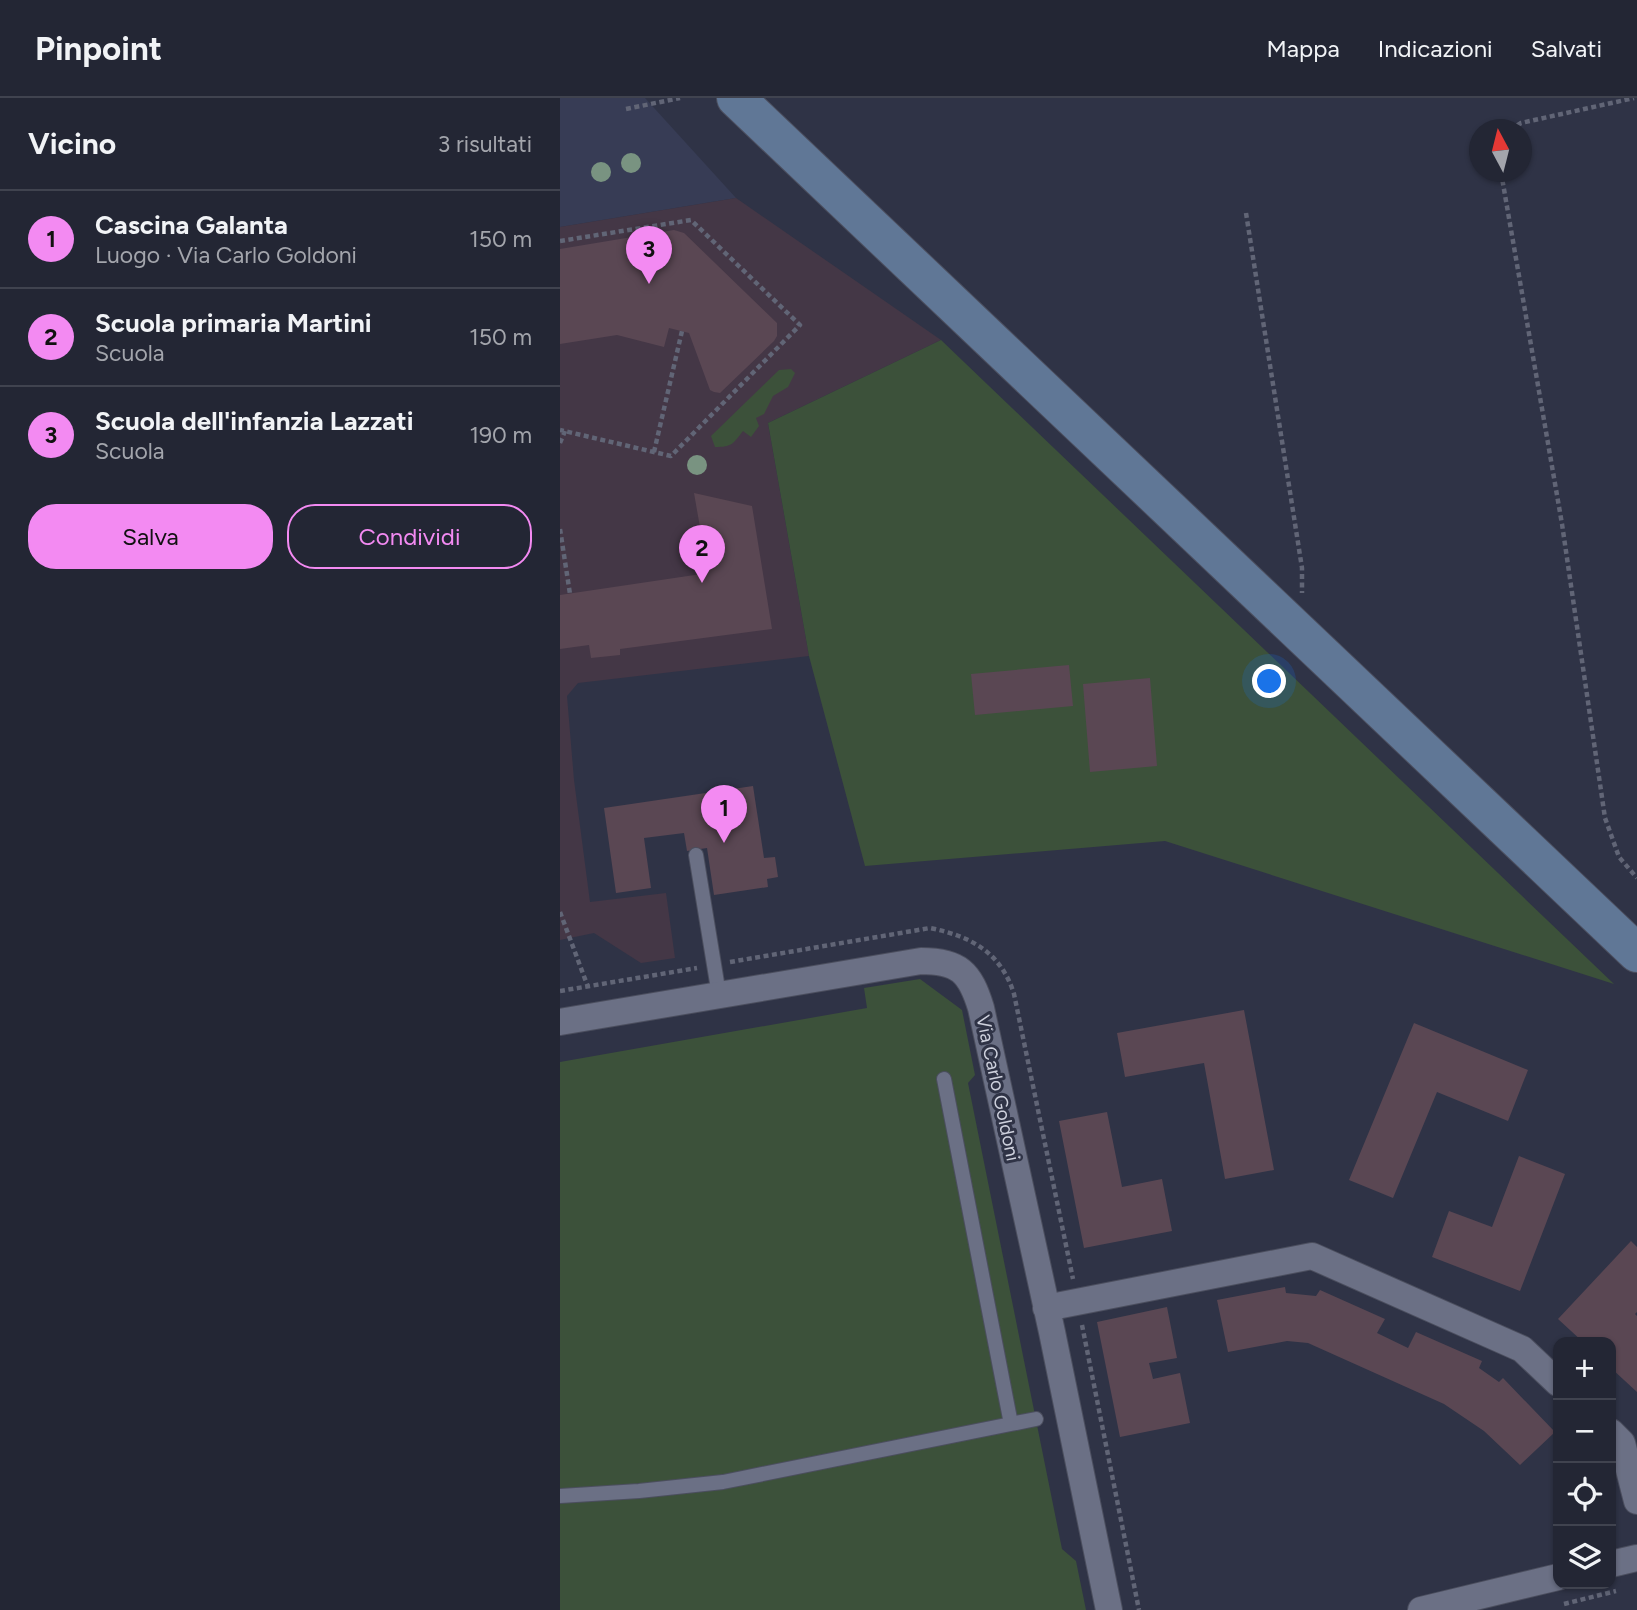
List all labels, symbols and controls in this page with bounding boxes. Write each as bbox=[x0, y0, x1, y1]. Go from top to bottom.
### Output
text: Pinpoint bbox=[35, 29, 162, 68]
text: Mappa bbox=[1267, 34, 1340, 63]
text: Indicazioni bbox=[1378, 34, 1493, 63]
text: Salvati bbox=[1531, 34, 1602, 63]
north arrow bbox=[1469, 119, 1532, 182]
text: Vicino bbox=[28, 125, 116, 162]
text: 3 risultati bbox=[438, 130, 532, 158]
text: Cascina Galanta bbox=[95, 209, 288, 241]
text: 1 bbox=[46, 225, 56, 253]
text: 150 m bbox=[469, 225, 532, 253]
pin: 3 bbox=[626, 226, 672, 284]
text: Luogo · Via Carlo Goldoni bbox=[95, 241, 357, 269]
text: Scuola primaria Martini bbox=[95, 307, 372, 339]
text: 2 bbox=[44, 323, 58, 351]
text: 150 m bbox=[469, 323, 532, 351]
text: Scuola bbox=[95, 339, 165, 367]
text: Scuola dell'infanzia Lazzati bbox=[95, 405, 413, 437]
text: 3 bbox=[45, 421, 57, 449]
text: 190 m bbox=[469, 421, 532, 449]
text: Scuola bbox=[95, 437, 165, 465]
button: Salva bbox=[28, 504, 273, 569]
button: Condividi bbox=[287, 504, 532, 569]
pin: 2 bbox=[679, 525, 725, 583]
your location bbox=[1252, 664, 1286, 698]
pin: 1 bbox=[701, 785, 747, 843]
street label: Via Carlo Goldoni bbox=[971, 1013, 1025, 1163]
map controls bbox=[1553, 1337, 1616, 1589]
button: + bbox=[1553, 1337, 1616, 1400]
button: − bbox=[1553, 1400, 1616, 1463]
button: locate bbox=[1553, 1463, 1616, 1526]
button: layers bbox=[1553, 1526, 1616, 1589]

